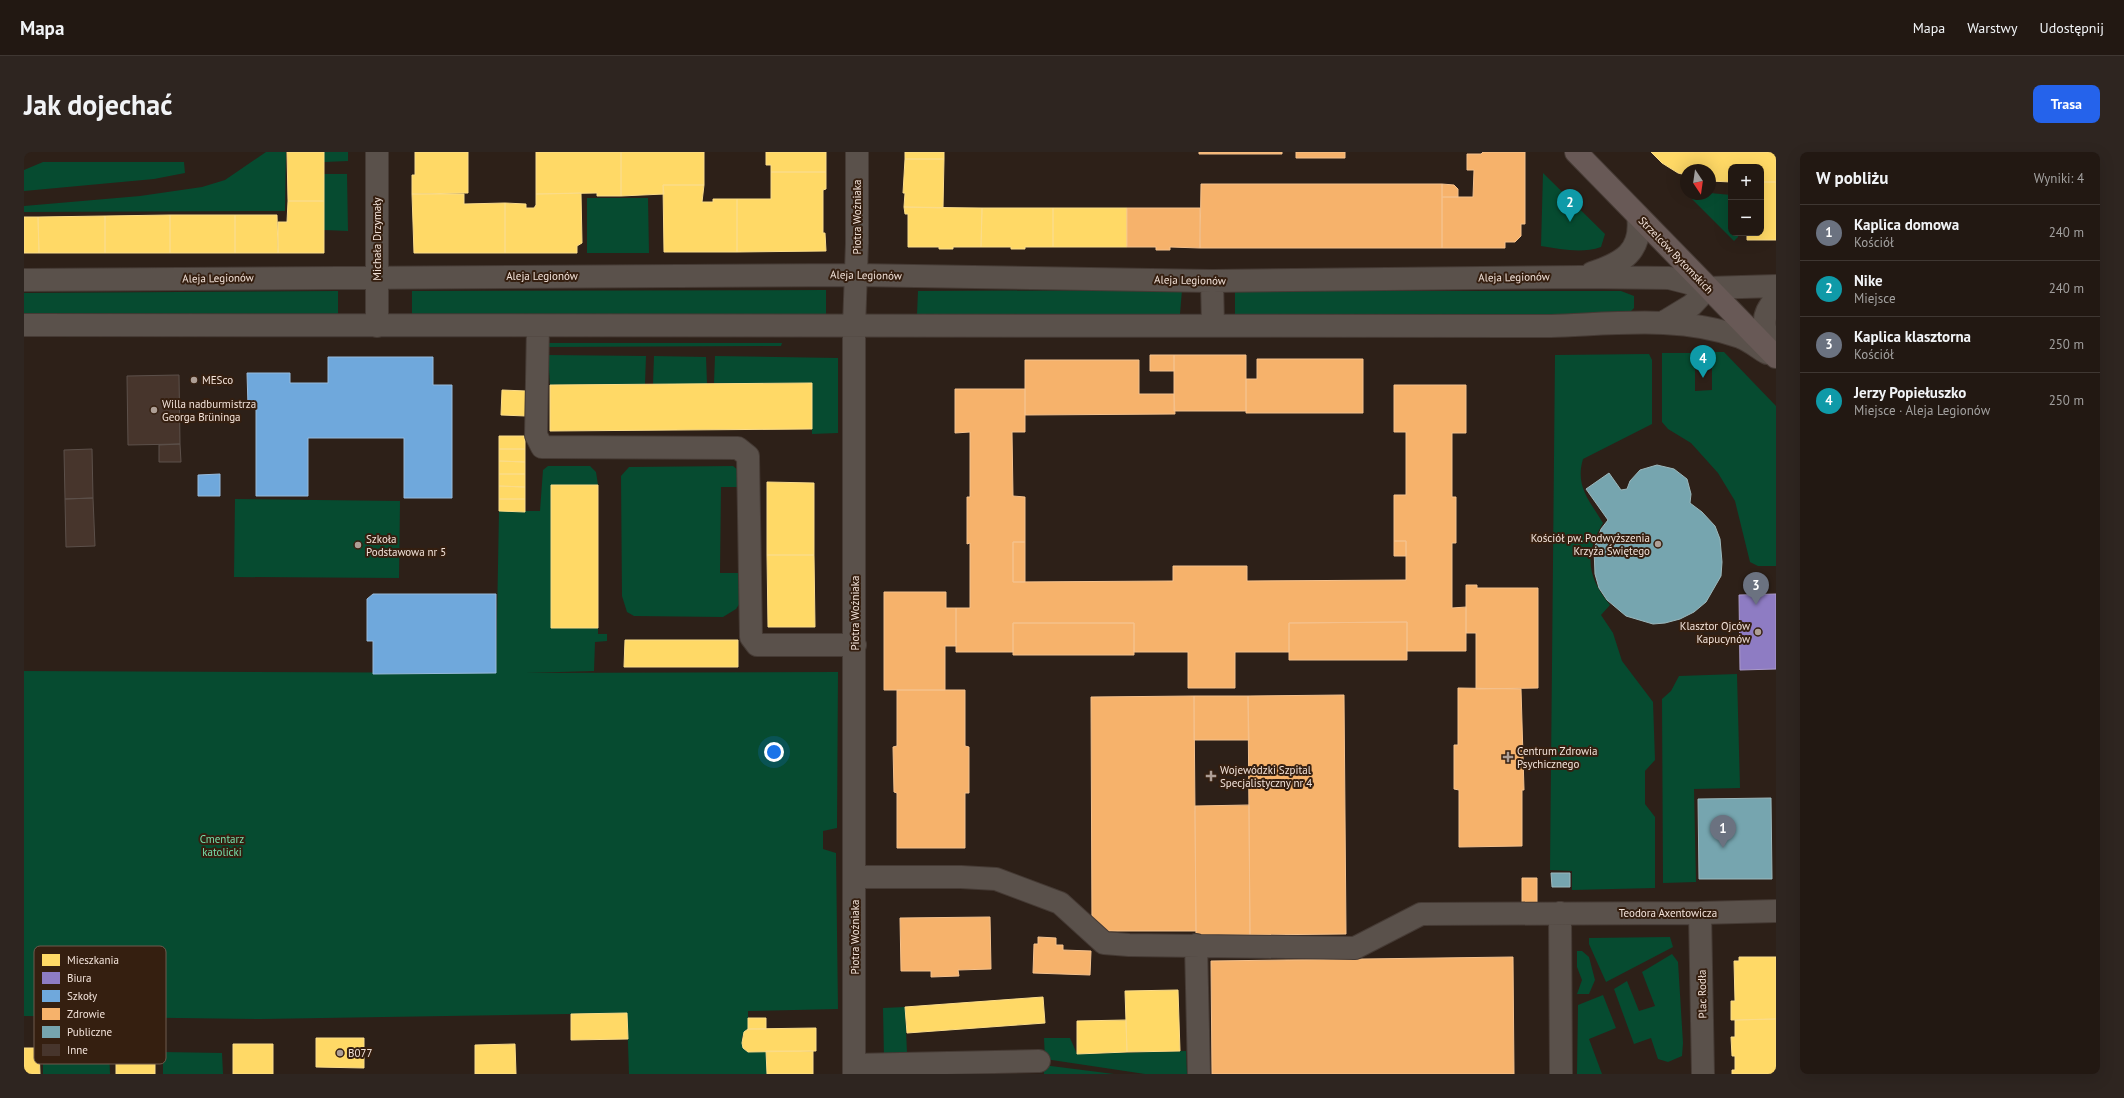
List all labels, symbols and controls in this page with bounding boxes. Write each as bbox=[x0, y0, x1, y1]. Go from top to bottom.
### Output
text: Mapa bbox=[20, 16, 64, 40]
text: Mapa bbox=[1913, 19, 1945, 37]
text: Warstwy bbox=[1967, 19, 2018, 37]
text: Udostępnij bbox=[2040, 19, 2104, 37]
button: Trasa bbox=[2033, 85, 2100, 123]
text: Jak dojechać bbox=[24, 86, 172, 123]
north arrow bbox=[1680, 164, 1716, 200]
map controls bbox=[1728, 164, 1764, 236]
button: + bbox=[1728, 164, 1764, 200]
text: W pobliżu bbox=[1816, 167, 1888, 189]
text: Wyniki: 4 bbox=[2034, 170, 2084, 187]
street label: Piotra Woźniaka bbox=[850, 179, 864, 255]
pin: 2 bbox=[1557, 189, 1583, 222]
street label: Michała Drzymały bbox=[370, 196, 384, 281]
button: − bbox=[1728, 200, 1764, 236]
street label: Strzelców Bytomskich bbox=[1636, 213, 1716, 297]
text: Kaplica domowa bbox=[1854, 215, 1959, 234]
text: 1 bbox=[1825, 224, 1833, 241]
text: 240 m bbox=[2049, 224, 2084, 241]
text: Kościół bbox=[1854, 234, 1894, 251]
street label: Aleja Legionów bbox=[830, 267, 902, 283]
street label: Aleja Legionów bbox=[506, 269, 578, 283]
street label: Aleja Legionów bbox=[1478, 269, 1550, 285]
street label: Aleja Legionów bbox=[182, 270, 254, 286]
text: Nike bbox=[1854, 271, 1883, 290]
street label: Aleja Legionów bbox=[1154, 272, 1226, 288]
text: 2 bbox=[1825, 280, 1833, 297]
text: 240 m bbox=[2049, 280, 2084, 297]
text: Miejsce bbox=[1854, 290, 1895, 307]
text: Kaplica klasztorna bbox=[1854, 327, 1971, 346]
text: 3 bbox=[1825, 336, 1833, 353]
text: 250 m bbox=[2049, 336, 2084, 353]
pin: 4 bbox=[1690, 345, 1716, 378]
text: Kościół bbox=[1854, 346, 1894, 363]
place label: MESco bbox=[202, 373, 233, 387]
marker: MESco bbox=[189, 375, 199, 385]
text: Jerzy Popiełuszko bbox=[1854, 383, 1966, 402]
text: 4 bbox=[1825, 392, 1833, 409]
text: 250 m bbox=[2049, 392, 2084, 409]
place label: Willa nadburmistrza Georga Brüninga bbox=[162, 397, 256, 424]
text: Miejsce · Aleja Legionów bbox=[1854, 402, 1990, 419]
marker: Willa nadburmistrza Georga Brüninga bbox=[149, 405, 159, 415]
place label: Kościół pw. Podwyższenia Krzyża Świętego bbox=[1531, 531, 1650, 558]
place label: Szkoła Podstawowa nr 5 bbox=[366, 532, 446, 559]
marker: Kościół pw. Podwyższenia Krzyża Świętego bbox=[1653, 539, 1663, 549]
marker: Szkoła Podstawowa nr 5 bbox=[353, 540, 363, 550]
pin: 3 bbox=[1743, 572, 1769, 605]
street label: Piotra Woźniaka bbox=[848, 575, 862, 651]
place label: Klasztor Ojców Kapucynów bbox=[1680, 619, 1750, 646]
marker: Klasztor Ojców Kapucynów bbox=[1753, 627, 1763, 637]
your location bbox=[764, 742, 784, 762]
place label: Centrum Zdrowia Psychicznego bbox=[1517, 744, 1597, 771]
marker: Centrum Zdrowia Psychicznego bbox=[1502, 751, 1514, 763]
place label: Wojewódzki Szpital Specjalistyczny nr 4 bbox=[1220, 763, 1312, 790]
marker: Wojewódzki Szpital Specjalistyczny nr 4 bbox=[1205, 770, 1217, 782]
pin: 1 bbox=[1710, 815, 1736, 848]
park label: Cmentarz katolicki bbox=[200, 832, 244, 859]
street label: Piotra Woźniaka bbox=[848, 899, 862, 975]
street label: Teodora Axentowicza bbox=[1619, 906, 1717, 920]
legend bbox=[34, 946, 166, 1064]
text: Mieszkania bbox=[67, 953, 119, 967]
street label: Plac Rodła bbox=[1695, 969, 1709, 1019]
text: Biura bbox=[67, 971, 92, 985]
text: Szkoły bbox=[67, 989, 98, 1003]
text: Zdrowie bbox=[67, 1007, 105, 1021]
text: Publiczne bbox=[67, 1025, 113, 1039]
text: Inne bbox=[67, 1043, 88, 1057]
place label: B077 bbox=[348, 1046, 372, 1060]
marker: B077 bbox=[335, 1048, 345, 1058]

